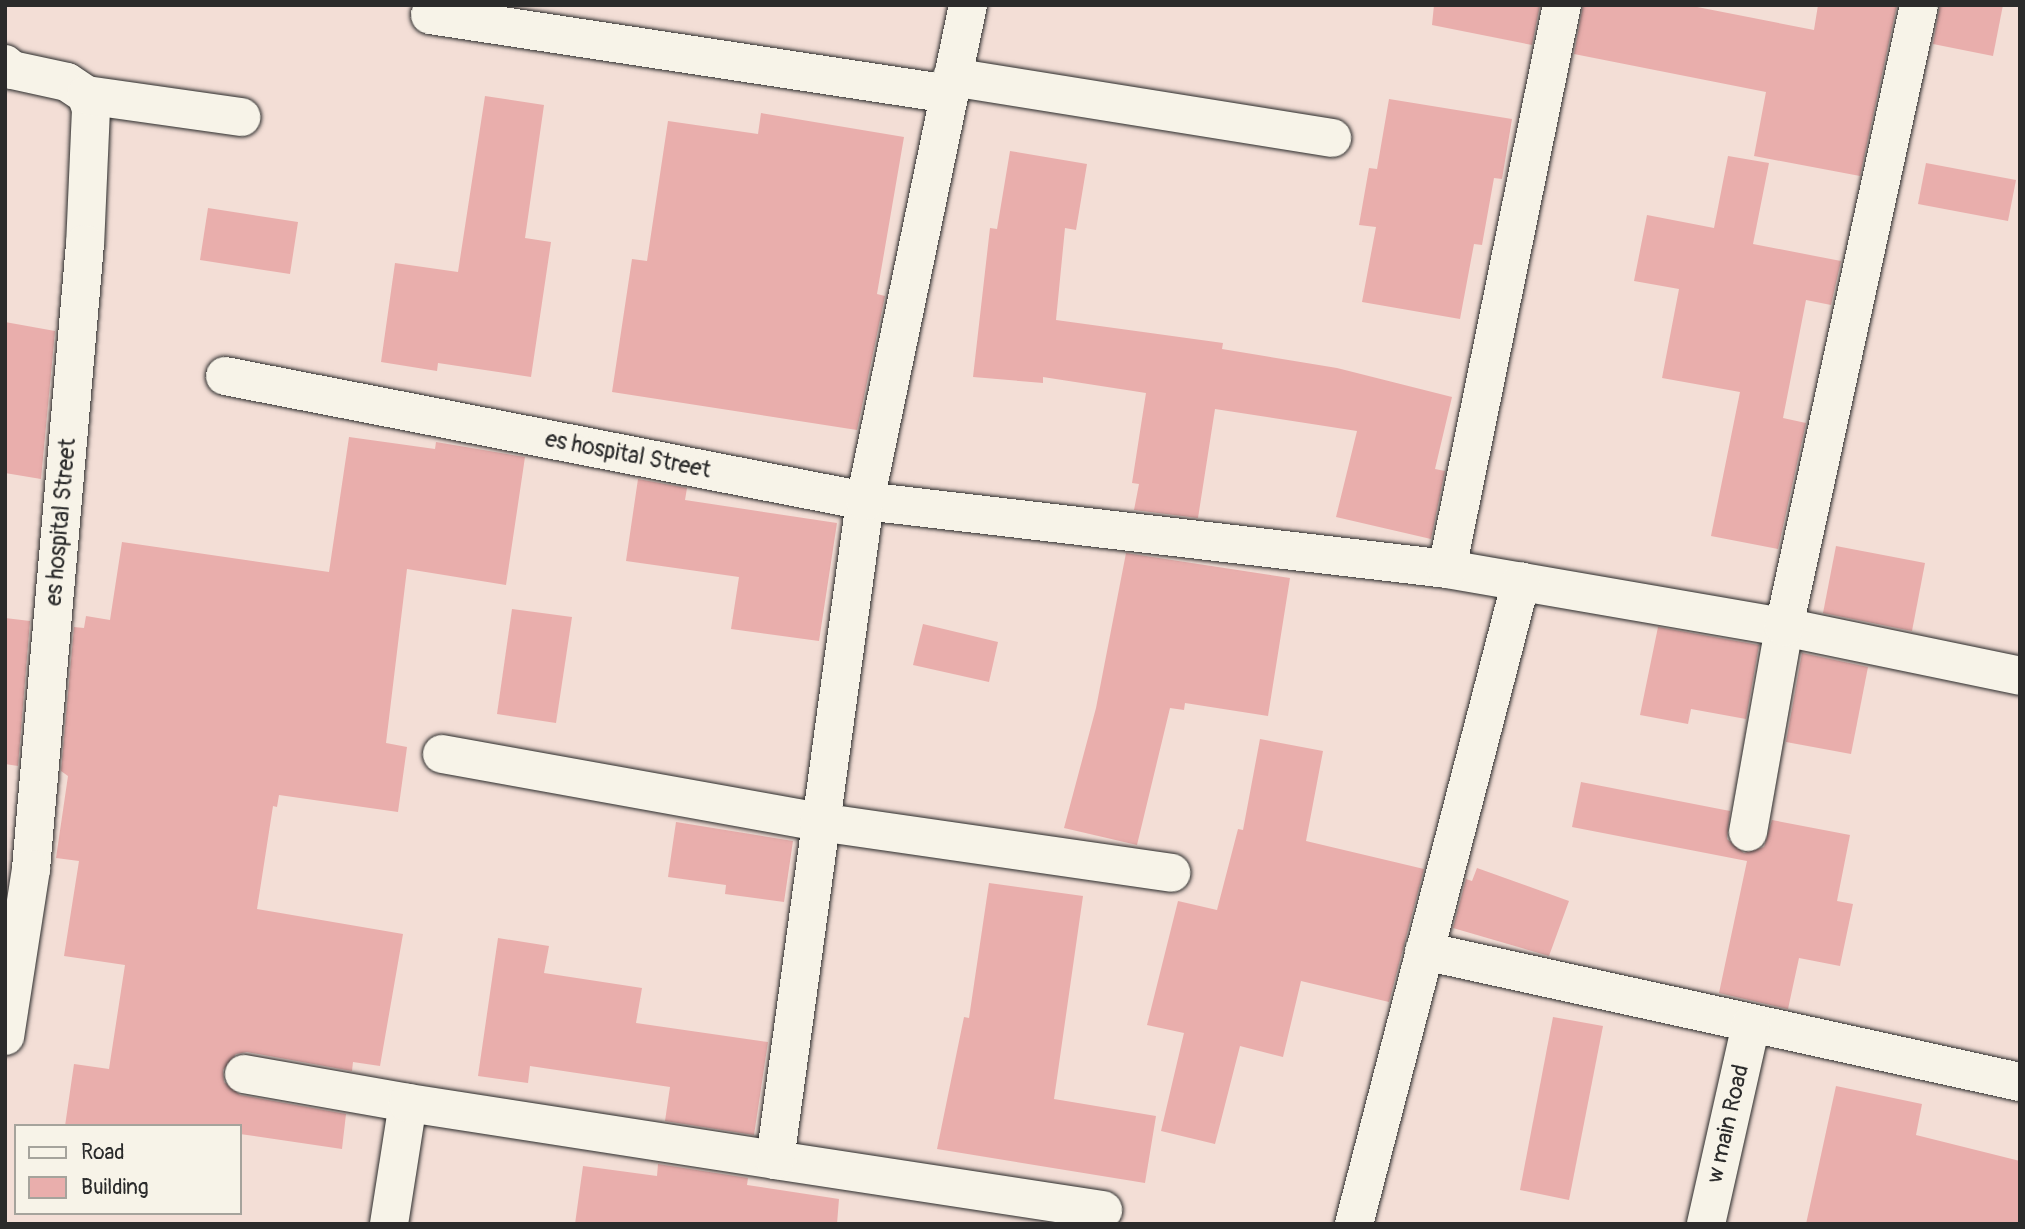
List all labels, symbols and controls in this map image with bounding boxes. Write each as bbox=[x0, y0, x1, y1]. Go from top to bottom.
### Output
street label: es hospital Street bbox=[543, 425, 713, 485]
street label: es hospital Street bbox=[40, 437, 82, 607]
street label: w main Road bbox=[1701, 1062, 1755, 1186]
legend bbox=[14, 1124, 242, 1215]
text: Road bbox=[81, 1139, 125, 1166]
text: Building bbox=[81, 1174, 148, 1201]

